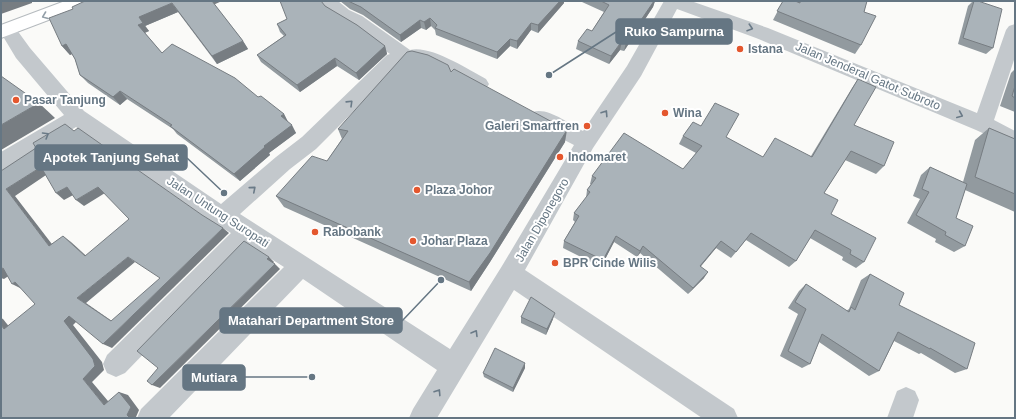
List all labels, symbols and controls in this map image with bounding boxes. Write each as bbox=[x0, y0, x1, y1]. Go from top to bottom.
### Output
one-way arrow bbox=[42, 11, 49, 19]
callout: Ruko Sampurna bbox=[616, 19, 732, 44]
text: Ruko Sampurna bbox=[624, 24, 725, 39]
one-way arrow bbox=[746, 24, 753, 32]
street label: Jalan Jenderal Gatot Subroto bbox=[793, 39, 943, 113]
place label: Istana bbox=[748, 42, 783, 56]
marker: Istana bbox=[735, 44, 745, 54]
place label: Pasar Tanjung bbox=[24, 93, 106, 107]
marker: Pasar Tanjung bbox=[11, 95, 21, 105]
one-way arrow bbox=[345, 100, 353, 108]
place label: Wina bbox=[673, 106, 702, 120]
marker: Wina bbox=[660, 108, 670, 118]
one-way arrow bbox=[956, 110, 964, 118]
one-way arrow bbox=[601, 111, 608, 118]
place label: Galeri Smartfren bbox=[485, 119, 579, 133]
marker: Galeri Smartfren bbox=[582, 121, 592, 131]
one-way arrow bbox=[42, 132, 49, 139]
callout: Apotek Tanjung Sehat bbox=[35, 145, 187, 170]
text: Apotek Tanjung Sehat bbox=[43, 150, 180, 165]
place label: Indomaret bbox=[568, 150, 626, 164]
marker: Indomaret bbox=[555, 152, 565, 162]
street label: Jalan Untung Suropati bbox=[164, 174, 272, 250]
street label: Jalan Diponegoro bbox=[512, 175, 572, 264]
place label: Plaza Johor bbox=[425, 183, 493, 197]
marker: Plaza Johor bbox=[412, 185, 422, 195]
one-way arrow bbox=[248, 187, 256, 194]
place label: Rabobank bbox=[323, 225, 381, 239]
marker: Rabobank bbox=[310, 227, 320, 237]
place label: Johar Plaza bbox=[421, 234, 488, 248]
marker: Johar Plaza bbox=[408, 236, 418, 246]
place label: BPR Cinde Wilis bbox=[563, 256, 657, 270]
marker: BPR Cinde Wilis bbox=[550, 258, 560, 268]
callout: Matahari Department Store bbox=[220, 308, 402, 333]
text: Matahari Department Store bbox=[228, 313, 394, 328]
one-way arrow bbox=[470, 330, 477, 337]
callout: Mutiara bbox=[183, 365, 245, 390]
text: Mutiara bbox=[191, 370, 238, 385]
one-way arrow bbox=[433, 389, 441, 396]

